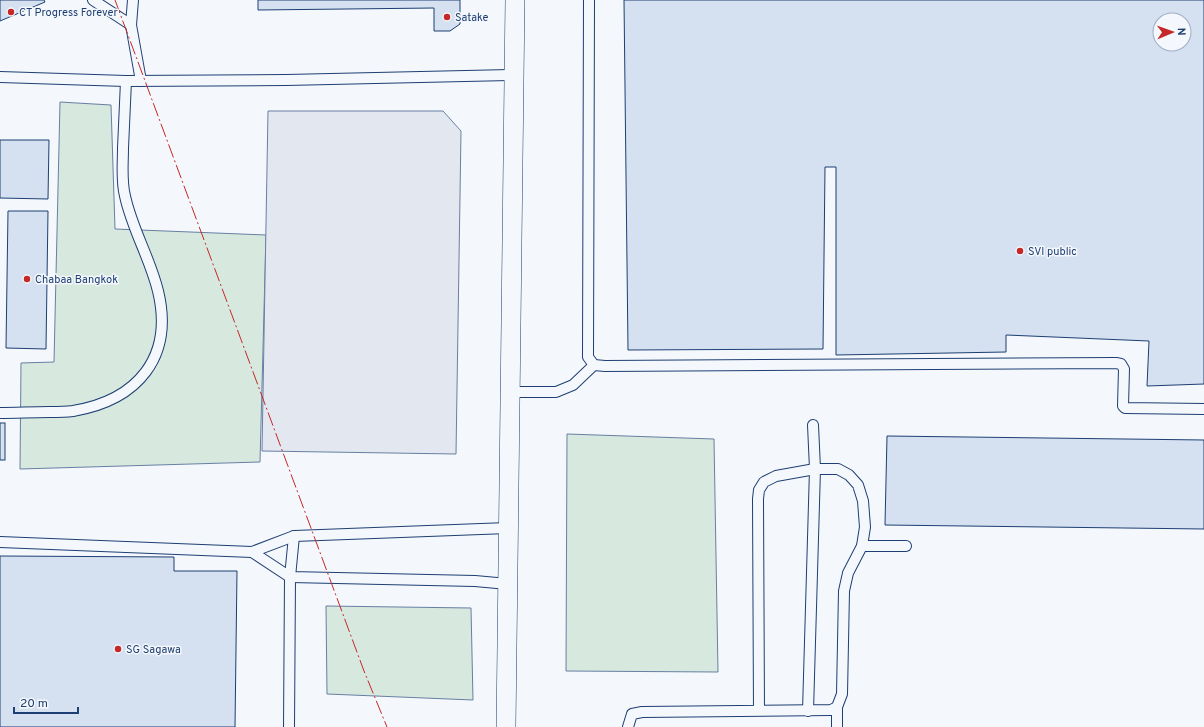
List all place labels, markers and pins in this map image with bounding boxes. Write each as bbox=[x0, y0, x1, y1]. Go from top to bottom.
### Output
place label: CT Progress Forever bbox=[19, 6, 118, 20]
marker: CT Progress Forever bbox=[6, 7, 16, 17]
place label: Satake bbox=[455, 11, 489, 25]
marker: Satake bbox=[442, 12, 452, 22]
place label: SVI public bbox=[1028, 245, 1077, 259]
marker: SVI public bbox=[1015, 246, 1025, 256]
place label: Chabaa Bangkok bbox=[35, 273, 118, 287]
marker: Chabaa Bangkok bbox=[22, 274, 32, 284]
place label: SG Sagawa bbox=[126, 643, 181, 657]
marker: SG Sagawa bbox=[113, 644, 123, 654]

